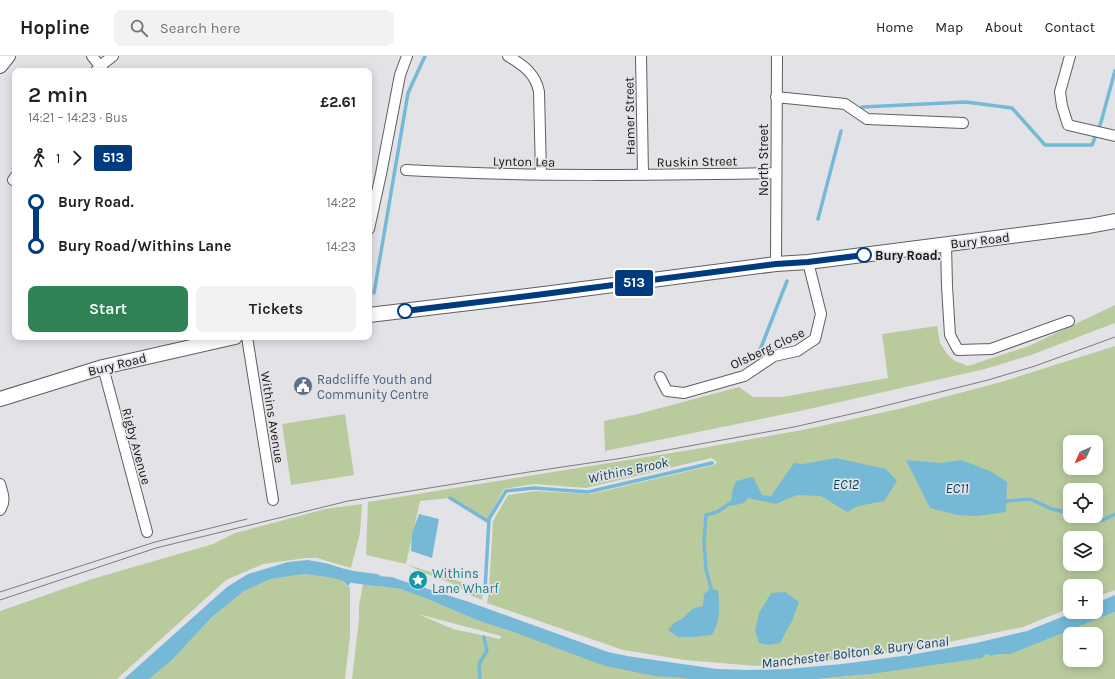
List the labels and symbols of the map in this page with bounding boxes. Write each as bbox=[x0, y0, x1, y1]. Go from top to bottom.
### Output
street label: Hamer Street bbox=[621, 77, 638, 155]
street label: North Street bbox=[756, 124, 771, 196]
street label: Lynton Lea bbox=[493, 153, 555, 170]
street label: Ruskin Street bbox=[657, 153, 737, 170]
street label: Bury Road bbox=[950, 229, 1011, 252]
marker: Bury Road. bbox=[856, 247, 872, 263]
place label: Bury Road. bbox=[875, 248, 941, 263]
line badge: 513 bbox=[611, 270, 657, 296]
unlabelled marker bbox=[397, 303, 413, 319]
street label: Olsberg Close bbox=[728, 325, 807, 372]
street label: Bury Road bbox=[86, 350, 148, 379]
street label: Withins Avenue bbox=[258, 370, 287, 464]
place label: Radcliffe Youth and Community Centre bbox=[317, 372, 433, 402]
public building icon: Radcliffe Youth and Community Centre bbox=[292, 375, 314, 397]
street label: Rigby Avenue bbox=[119, 406, 154, 486]
north arrow bbox=[1063, 435, 1103, 475]
water label: Withins Brook bbox=[586, 453, 671, 487]
water label: EC12 bbox=[833, 476, 860, 493]
water label: EC11 bbox=[945, 480, 969, 497]
place label: Withins Lane Wharf bbox=[432, 566, 499, 596]
place icon: Withins Lane Wharf bbox=[407, 569, 429, 591]
water label: Manchester Bolton & Bury Canal bbox=[760, 632, 950, 672]

